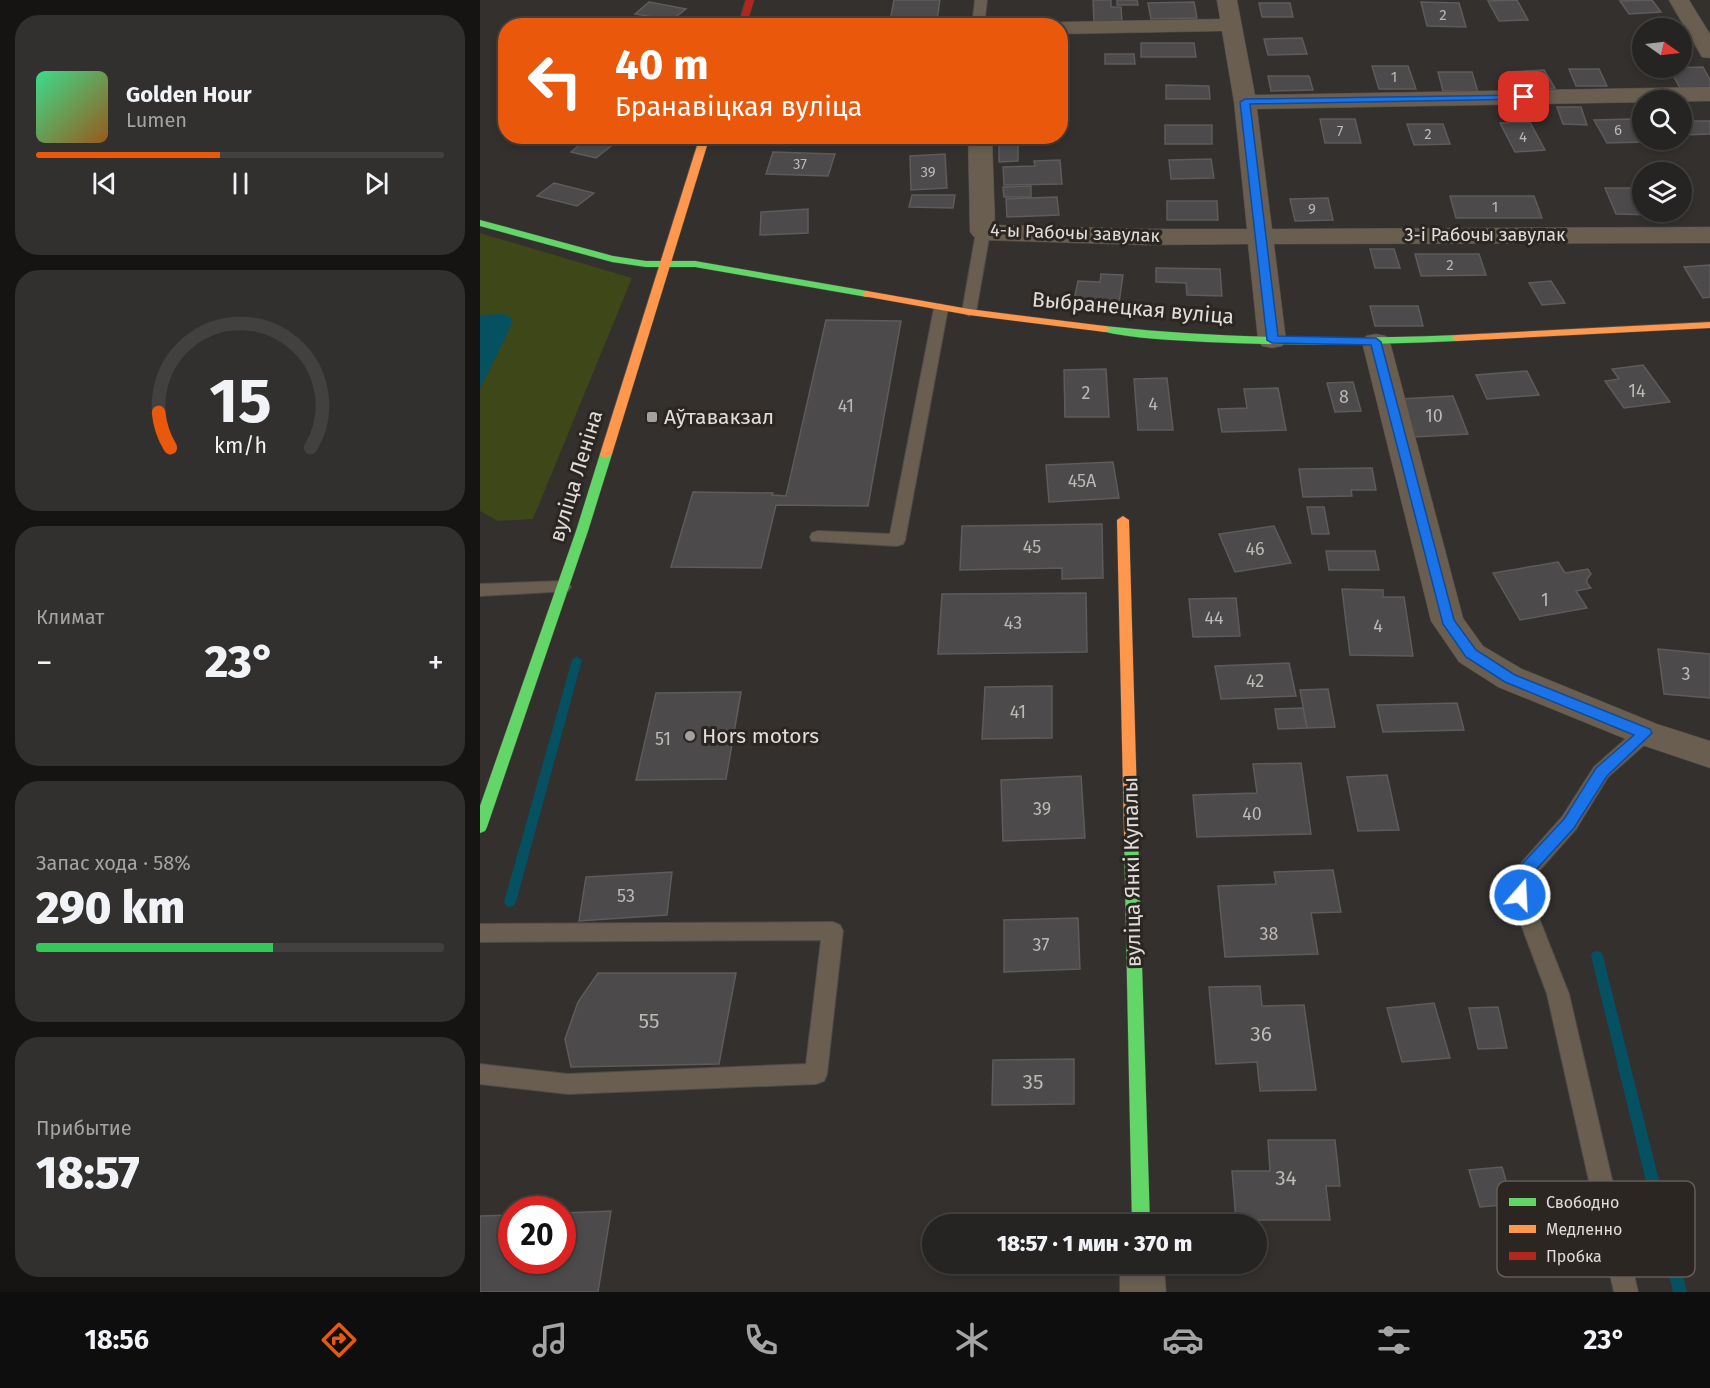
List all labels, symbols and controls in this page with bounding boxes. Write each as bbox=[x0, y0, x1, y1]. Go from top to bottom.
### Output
house number: 2 bbox=[1439, 6, 1447, 24]
north arrow bbox=[1632, 18, 1692, 78]
map controls bbox=[1632, 18, 1692, 222]
text: 40 m bbox=[615, 40, 709, 90]
icon: left bbox=[516, 42, 594, 120]
house number: 1 bbox=[1391, 68, 1397, 86]
pin bbox=[1498, 71, 1549, 122]
icon: arrive bbox=[1507, 80, 1540, 113]
text: Golden Hour bbox=[126, 81, 252, 108]
button: search bbox=[1632, 90, 1692, 150]
text: Бранавіцкая вуліца bbox=[615, 91, 862, 123]
text: Lumen bbox=[126, 108, 187, 132]
house number: 6 bbox=[1614, 121, 1622, 139]
house number: 7 bbox=[1337, 122, 1344, 140]
house number: 2 bbox=[1424, 125, 1432, 143]
house number: 4 bbox=[1519, 128, 1527, 146]
house number: 37 bbox=[793, 155, 807, 173]
button: layers bbox=[1632, 162, 1692, 222]
house number: 39 bbox=[920, 163, 936, 181]
icon: previous bbox=[88, 167, 121, 200]
icon: pause bbox=[224, 167, 257, 200]
icon: next bbox=[360, 167, 393, 200]
house number: 1 bbox=[1492, 198, 1498, 216]
house number: 9 bbox=[1308, 200, 1316, 218]
street label: 4-ы Рабочы завулак bbox=[990, 219, 1161, 247]
street label: 3-і Рабочы завулак bbox=[1405, 224, 1566, 246]
house number: 2 bbox=[1446, 256, 1454, 274]
street label: Выбранецкая вуліца bbox=[1031, 286, 1235, 330]
text: 15 bbox=[209, 364, 271, 439]
house number: 14 bbox=[1628, 380, 1646, 402]
house number: 2 bbox=[1082, 382, 1091, 404]
house number: 8 bbox=[1339, 386, 1349, 408]
house number: 4 bbox=[1148, 393, 1158, 415]
house number: 41 bbox=[838, 395, 854, 417]
place label: Аўтавакзал bbox=[664, 404, 774, 430]
house number: 10 bbox=[1425, 405, 1443, 427]
street label: вуліца Леніна bbox=[544, 407, 608, 545]
marker: Аўтавакзал bbox=[645, 410, 659, 424]
text: km/h bbox=[213, 433, 267, 459]
house number: 45А bbox=[1068, 470, 1097, 492]
house number: 45 bbox=[1023, 536, 1041, 558]
house number: 46 bbox=[1245, 538, 1265, 560]
house number: 1 bbox=[1541, 589, 1549, 611]
text: Климат bbox=[36, 605, 104, 629]
house number: 44 bbox=[1204, 607, 1224, 629]
house number: 43 bbox=[1004, 612, 1022, 634]
house number: 4 bbox=[1373, 615, 1383, 637]
text: 23° bbox=[205, 635, 275, 689]
text: − bbox=[36, 643, 53, 683]
text: + bbox=[428, 643, 444, 683]
house number: 3 bbox=[1682, 663, 1690, 685]
house number: 42 bbox=[1246, 670, 1264, 692]
house number: 41 bbox=[1010, 701, 1026, 723]
place label: Hors motors bbox=[702, 723, 819, 749]
house number: 51 bbox=[655, 728, 671, 750]
marker: Hors motors bbox=[683, 729, 697, 743]
street label: вуліца Янкі Купалы bbox=[1117, 777, 1147, 967]
house number: 39 bbox=[1033, 798, 1051, 820]
house number: 40 bbox=[1242, 803, 1262, 825]
text: Запас хода · 58% bbox=[36, 851, 191, 875]
position arrow bbox=[1488, 863, 1552, 927]
text: 290 km bbox=[36, 881, 185, 935]
house number: 53 bbox=[617, 885, 635, 907]
house number: 38 bbox=[1260, 923, 1279, 945]
house number: 37 bbox=[1033, 934, 1049, 956]
house number: 55 bbox=[639, 1008, 659, 1034]
house number: 36 bbox=[1250, 1021, 1272, 1047]
house number: 35 bbox=[1023, 1069, 1044, 1095]
text: Прибытие bbox=[36, 1116, 132, 1140]
text: 18:57 bbox=[36, 1146, 140, 1200]
house number: 34 bbox=[1275, 1165, 1297, 1191]
legend bbox=[1497, 1181, 1695, 1277]
text: Свободно bbox=[1546, 1193, 1619, 1212]
speed limit sign: 20 bbox=[498, 1196, 576, 1274]
text: Медленно bbox=[1546, 1220, 1622, 1239]
text: 18:57 · 1 мин · 370 m bbox=[997, 1230, 1192, 1257]
text: Пробка bbox=[1546, 1247, 1602, 1266]
icon: directions bbox=[318, 1319, 360, 1361]
icon: music bbox=[529, 1319, 571, 1361]
icon: phone bbox=[740, 1319, 782, 1361]
icon: climate bbox=[951, 1319, 993, 1361]
icon: car bbox=[1162, 1319, 1204, 1361]
icon: filters bbox=[1373, 1319, 1415, 1361]
text: 18:56 bbox=[84, 1324, 149, 1356]
text: 23° bbox=[1584, 1324, 1625, 1356]

